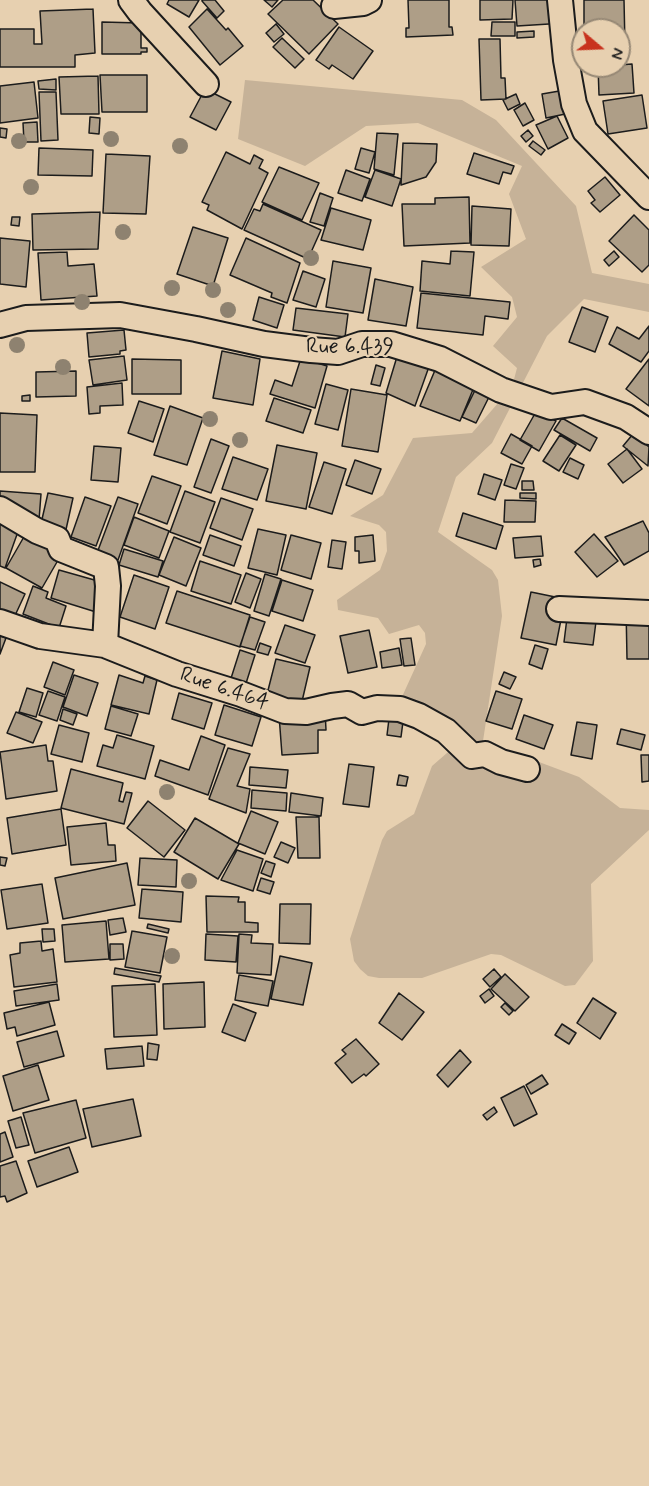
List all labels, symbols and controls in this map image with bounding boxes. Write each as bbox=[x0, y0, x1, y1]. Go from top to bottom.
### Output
north arrow bbox=[571, 18, 631, 78]
text: N bbox=[605, 45, 628, 62]
street label: Rue 6.439 bbox=[306, 335, 394, 361]
street label: Rue 6.464 bbox=[176, 662, 272, 718]

